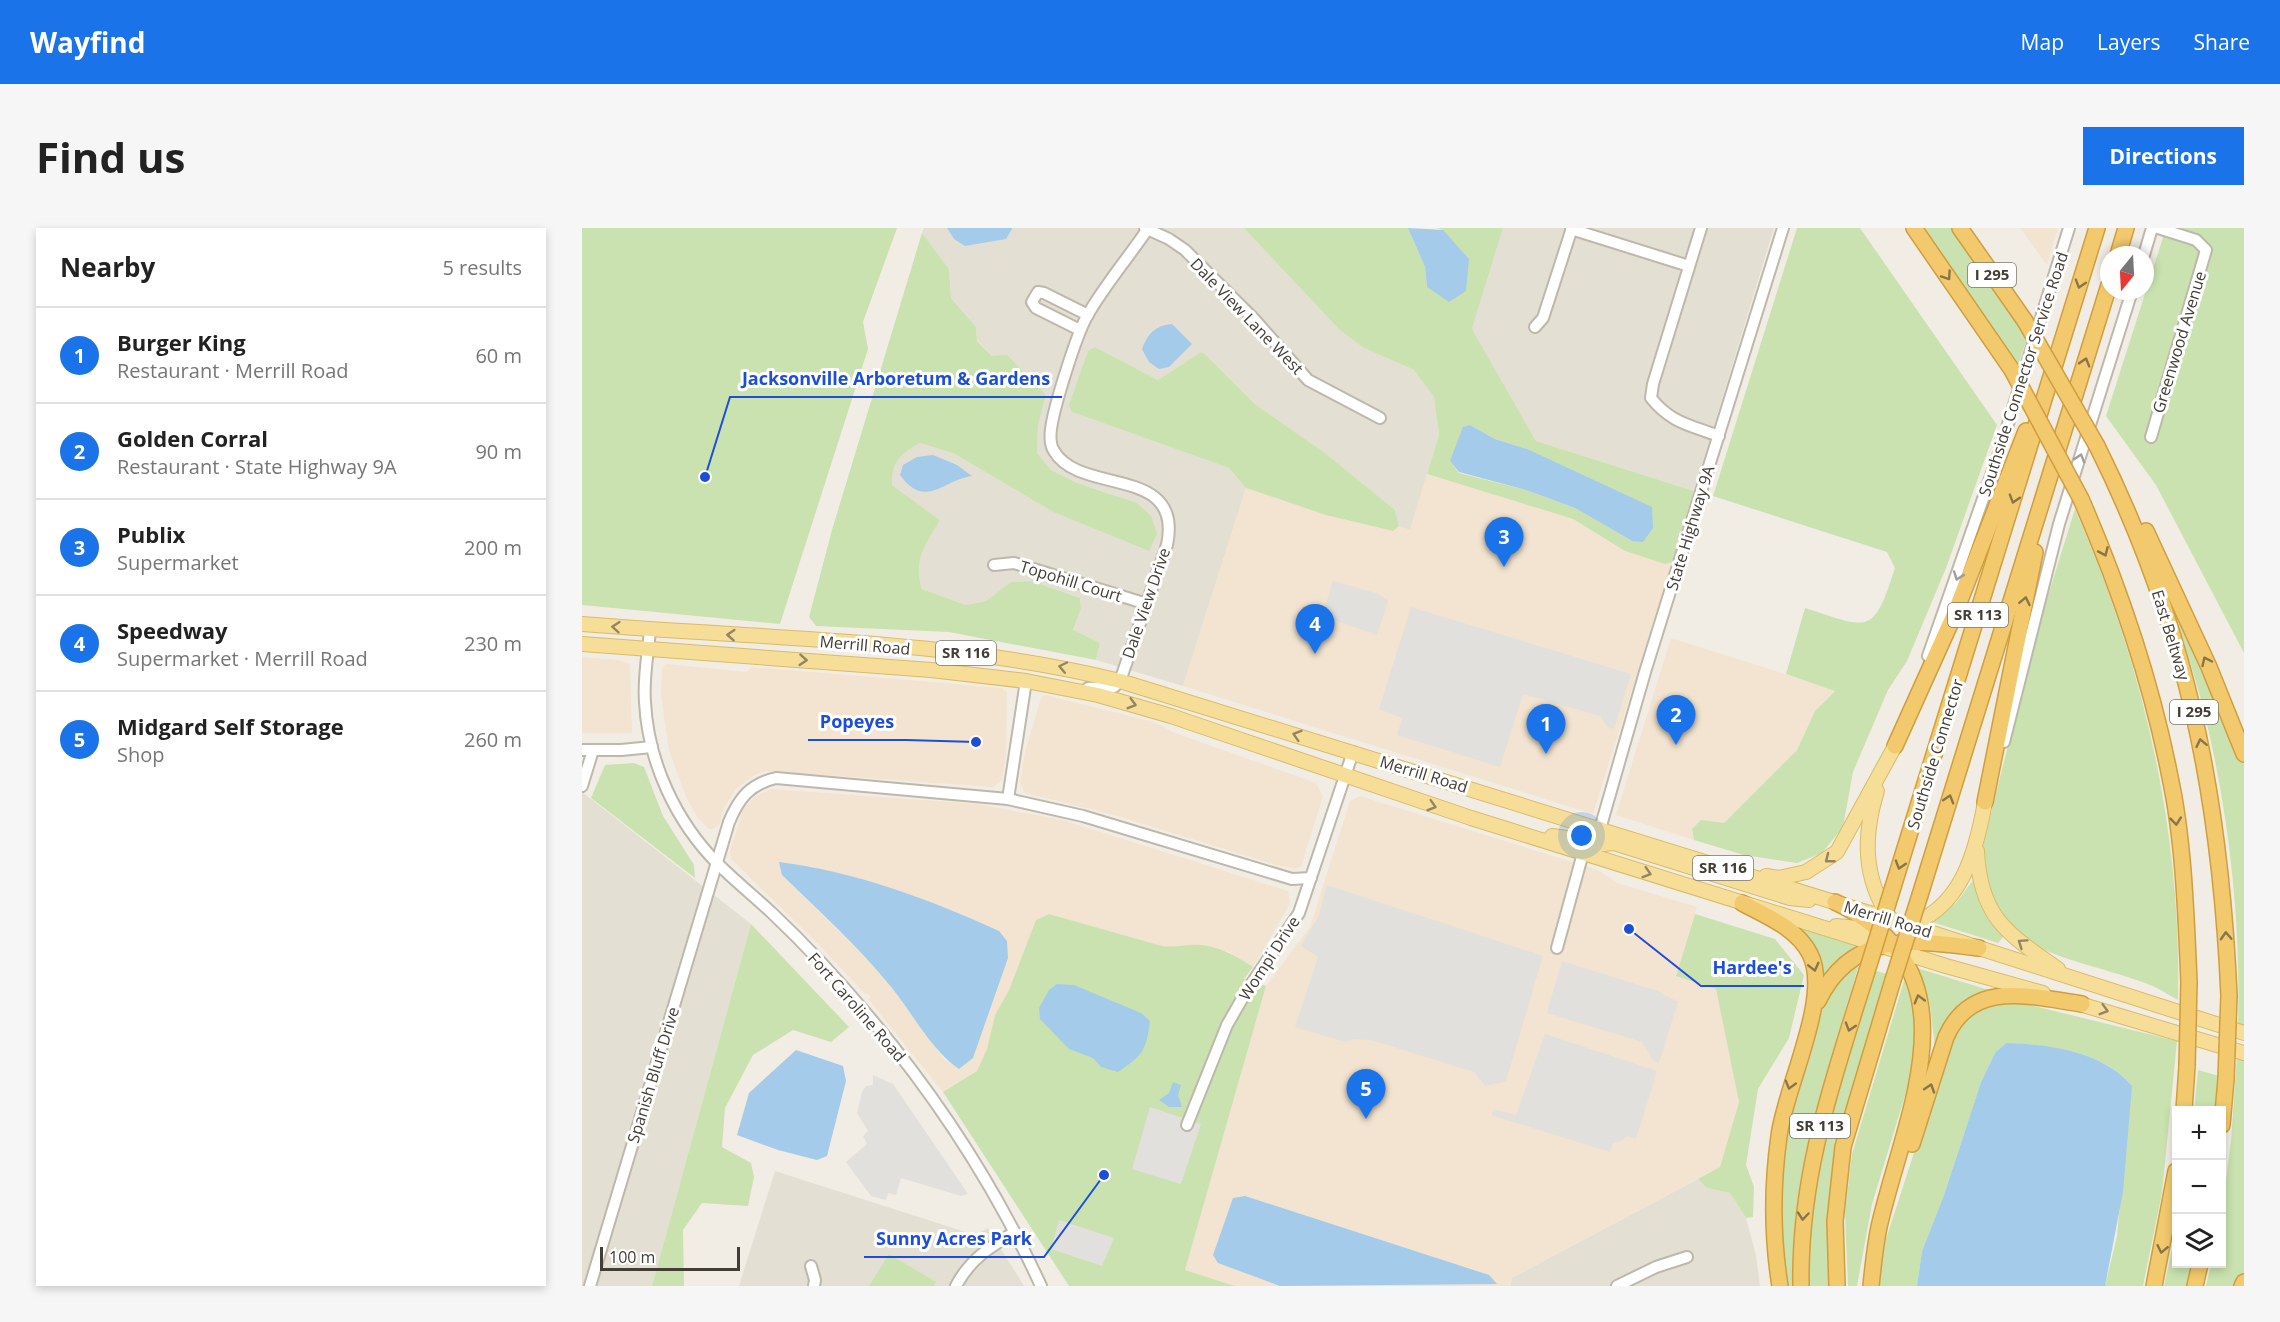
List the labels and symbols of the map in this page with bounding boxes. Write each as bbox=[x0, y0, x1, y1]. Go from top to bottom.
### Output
north arrow bbox=[2100, 246, 2154, 300]
street label: Southside Connector Service Road bbox=[1973, 249, 2073, 499]
street label: Dale View Lane West bbox=[1186, 253, 1309, 379]
road number: I 295 bbox=[1968, 263, 2016, 287]
street label: Greenwood Avenue bbox=[2147, 268, 2211, 416]
one-way arrow bbox=[1940, 270, 1951, 281]
one-way arrow bbox=[2075, 278, 2087, 289]
one-way arrow bbox=[2078, 357, 2090, 368]
callout: Jacksonville Arboretum & Gardens bbox=[730, 361, 1062, 397]
text: Jacksonville Arboretum & Gardens bbox=[740, 366, 1050, 390]
one-way arrow bbox=[2073, 453, 2085, 463]
street label: State Highway 9A bbox=[1661, 462, 1720, 593]
one-way arrow bbox=[2009, 493, 2021, 504]
pin: 3 bbox=[1484, 518, 1524, 567]
street label: Dale View Drive bbox=[1117, 545, 1175, 661]
one-way arrow bbox=[2097, 546, 2109, 557]
street label: Topohill Court bbox=[1017, 555, 1125, 607]
one-way arrow bbox=[1952, 570, 1965, 581]
street label: East Beltway bbox=[2147, 587, 2195, 684]
one-way arrow bbox=[2018, 596, 2031, 606]
road number: SR 113 bbox=[1948, 603, 2008, 627]
pin: 4 bbox=[1296, 604, 1334, 654]
one-way arrow bbox=[612, 621, 621, 634]
one-way arrow bbox=[726, 628, 735, 641]
street label: Merrill Road bbox=[819, 630, 911, 660]
road number: SR 116 bbox=[936, 641, 996, 665]
one-way arrow bbox=[798, 654, 807, 667]
one-way arrow bbox=[2201, 656, 2213, 667]
one-way arrow bbox=[1058, 661, 1068, 674]
street label: Southside Connector bbox=[1902, 676, 1968, 832]
pin: 2 bbox=[1656, 696, 1696, 745]
one-way arrow bbox=[1127, 697, 1137, 710]
road number: I 295 bbox=[2170, 700, 2218, 724]
callout: Popeyes bbox=[808, 704, 906, 740]
pin: 1 bbox=[1526, 704, 1566, 754]
text: Popeyes bbox=[820, 709, 894, 733]
one-way arrow bbox=[1292, 730, 1303, 742]
one-way arrow bbox=[2195, 738, 2208, 748]
street label: Merrill Road bbox=[1377, 750, 1471, 798]
one-way arrow bbox=[1942, 794, 1954, 805]
one-way arrow bbox=[1426, 798, 1437, 811]
one-way arrow bbox=[2169, 816, 2182, 826]
your location bbox=[1567, 821, 1596, 850]
one-way arrow bbox=[1824, 851, 1835, 862]
road number: SR 116 bbox=[1693, 856, 1753, 880]
one-way arrow bbox=[1895, 859, 1907, 870]
one-way arrow bbox=[1641, 866, 1652, 878]
street label: Merrill Road bbox=[1841, 895, 1935, 943]
street label: Wompi Drive bbox=[1234, 912, 1304, 1004]
one-way arrow bbox=[2220, 932, 2232, 941]
one-way arrow bbox=[2017, 939, 2028, 950]
street label: Fort Caroline Road bbox=[803, 947, 911, 1067]
callout: Hardee's bbox=[1701, 950, 1804, 986]
text: Hardee's bbox=[1712, 955, 1792, 979]
one-way arrow bbox=[1806, 962, 1819, 972]
one-way arrow bbox=[1913, 994, 1926, 1004]
one-way arrow bbox=[2098, 1003, 2108, 1016]
street label: Spanish Bluff Drive bbox=[622, 1004, 684, 1146]
one-way arrow bbox=[1845, 1021, 1857, 1032]
pin: 5 bbox=[1346, 1070, 1386, 1119]
one-way arrow bbox=[1785, 1079, 1797, 1090]
one-way arrow bbox=[1923, 1083, 1935, 1094]
road number: SR 113 bbox=[1790, 1114, 1850, 1138]
one-way arrow bbox=[1797, 1212, 1810, 1221]
callout: Sunny Acres Park bbox=[864, 1221, 1044, 1257]
text: Sunny Acres Park bbox=[876, 1226, 1033, 1250]
scale bar bbox=[600, 1244, 740, 1272]
one-way arrow bbox=[2157, 1244, 2170, 1254]

